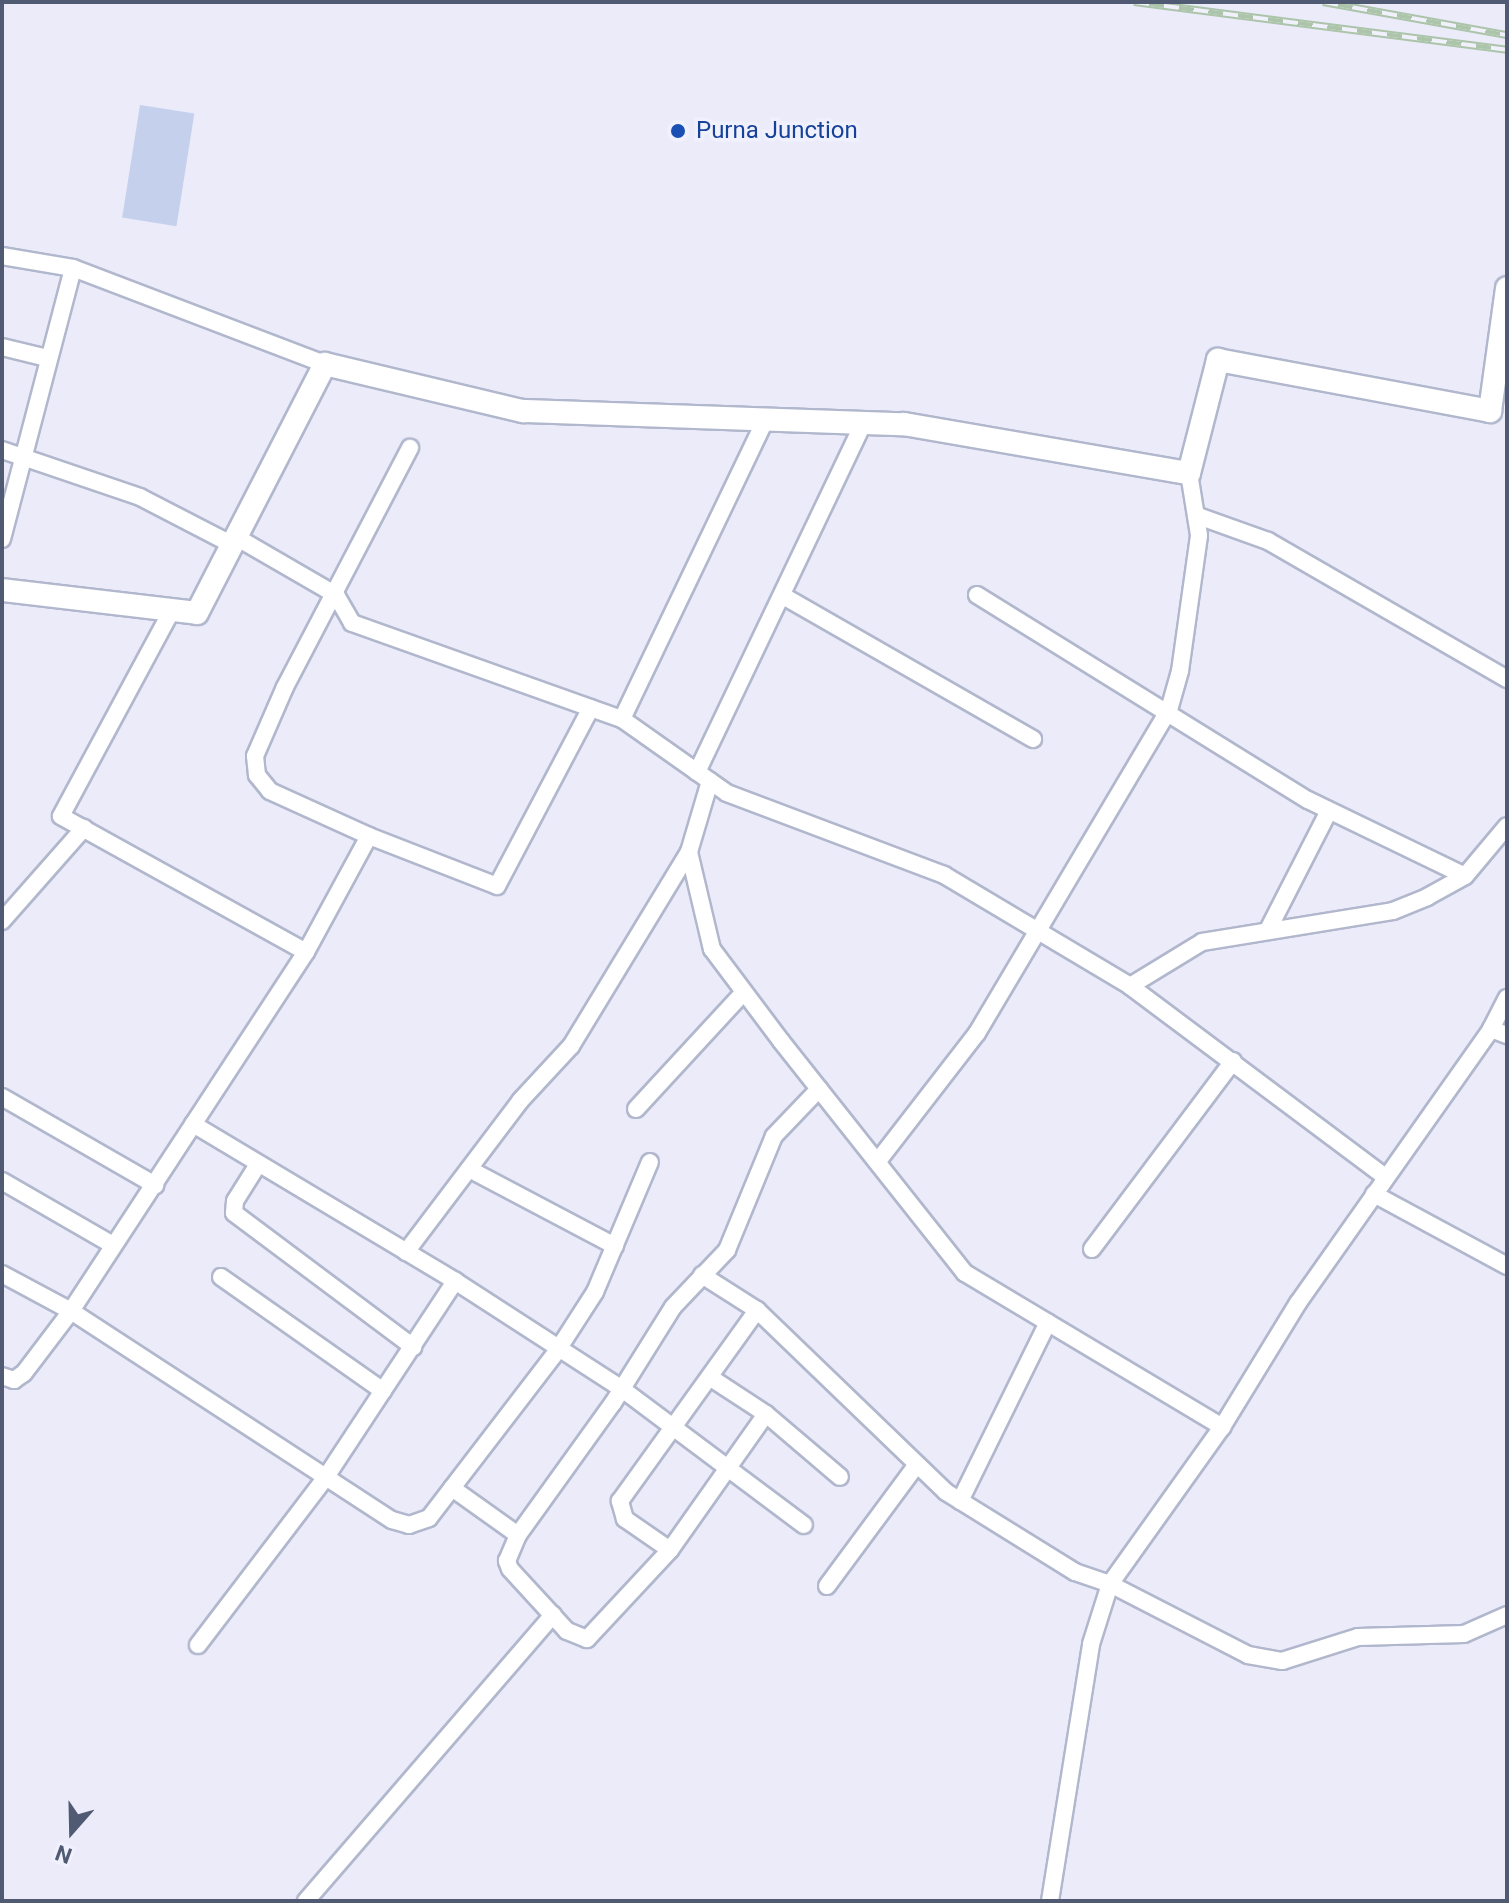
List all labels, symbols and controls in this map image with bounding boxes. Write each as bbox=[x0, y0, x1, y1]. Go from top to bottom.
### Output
place label: Purna Junction bbox=[696, 117, 858, 145]
marker: Purna Junction bbox=[667, 120, 689, 142]
north arrow bbox=[32, 1791, 112, 1871]
text: N bbox=[52, 1840, 75, 1868]

